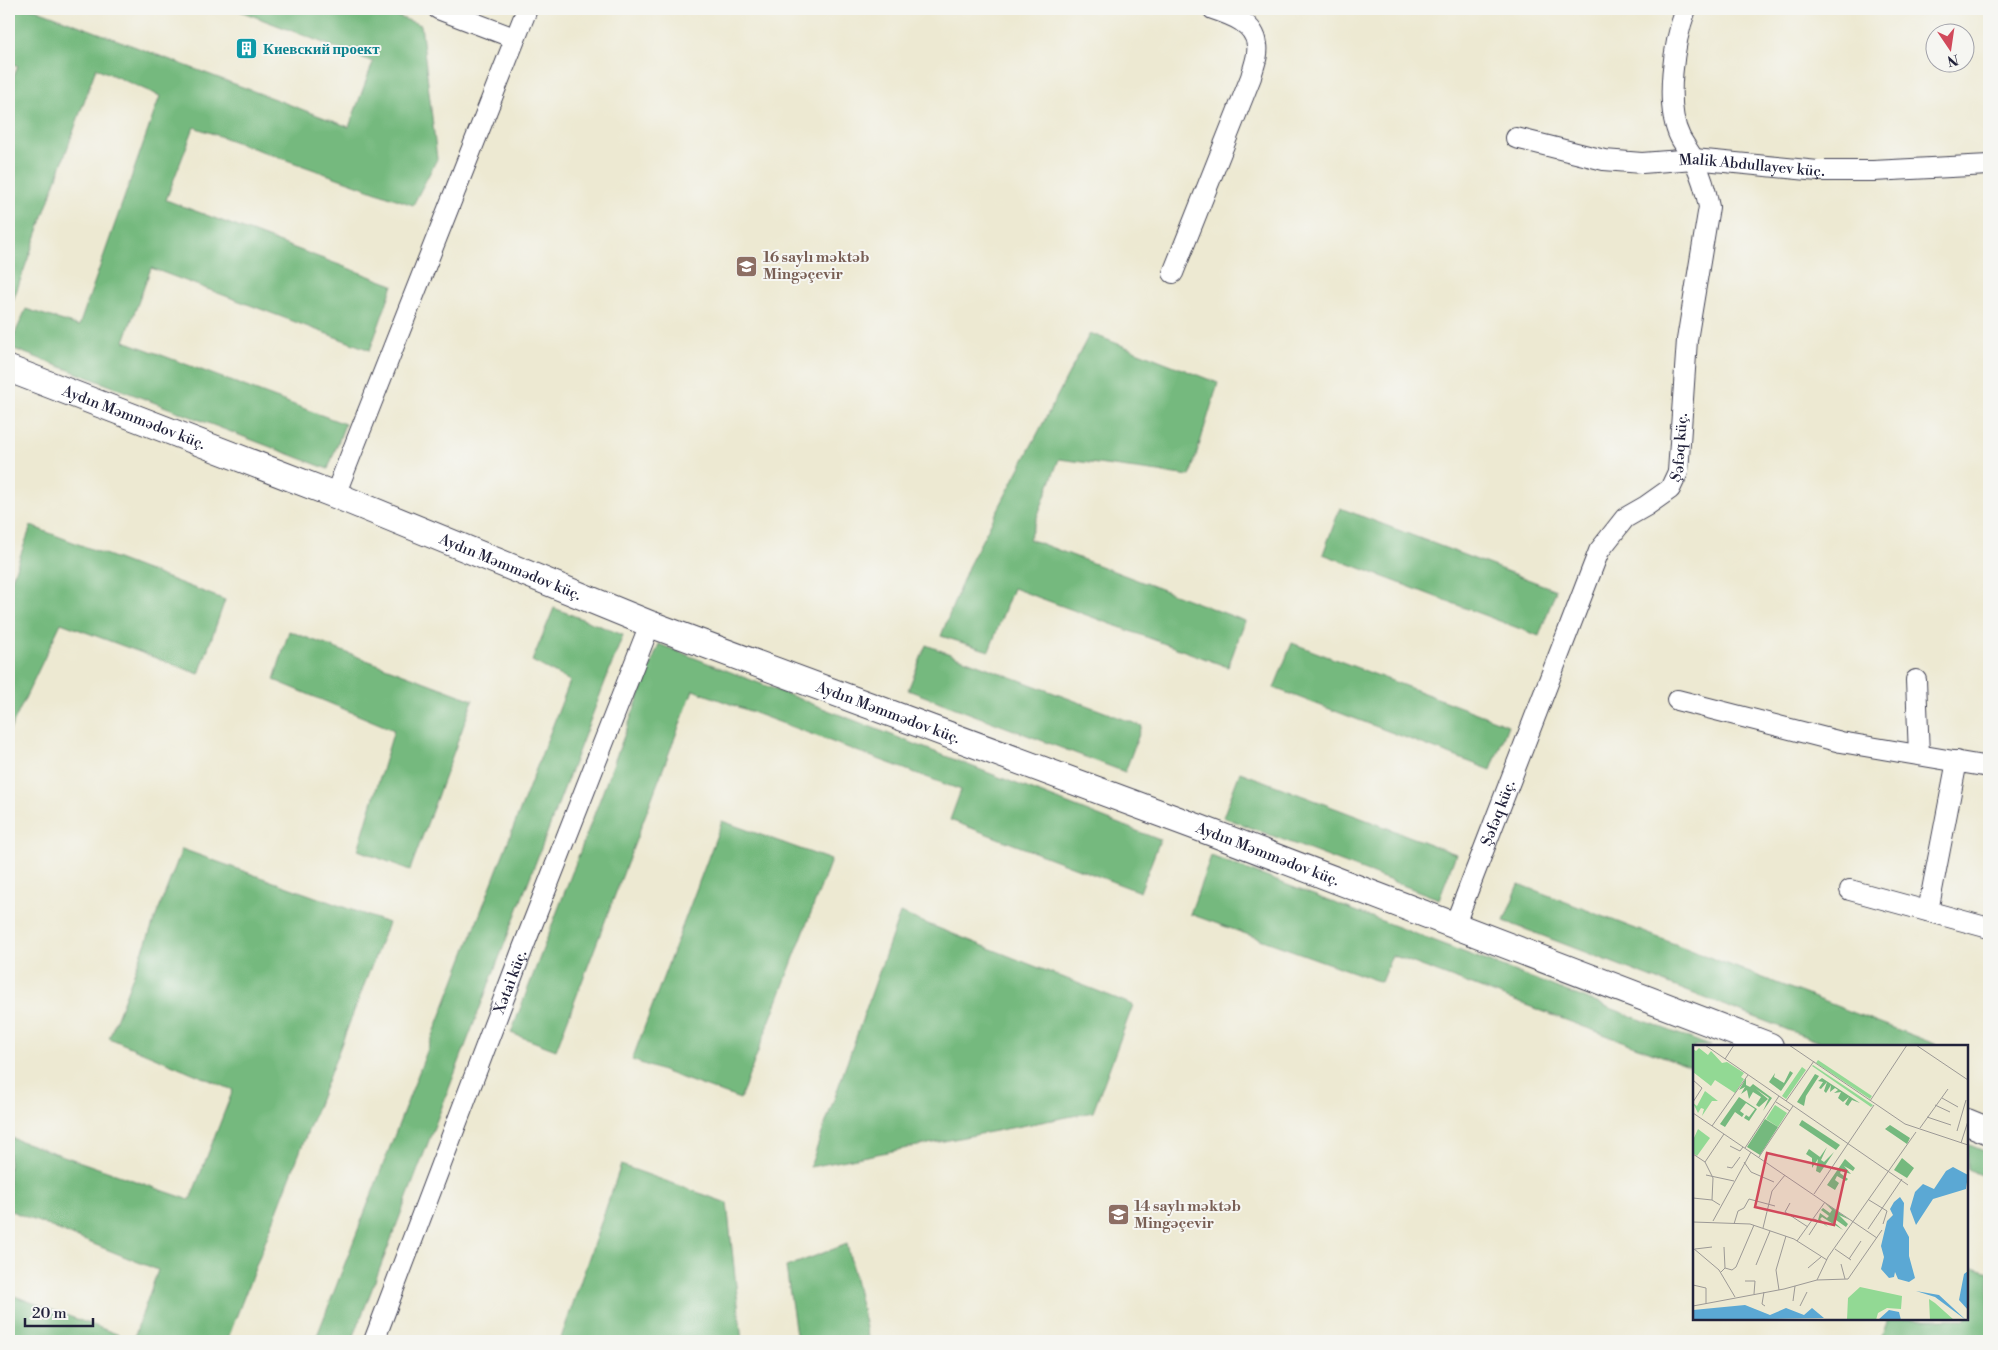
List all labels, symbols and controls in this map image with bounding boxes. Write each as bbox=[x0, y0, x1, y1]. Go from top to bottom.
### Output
north arrow bbox=[1926, 22, 1976, 72]
building icon: Киевский проект bbox=[235, 37, 259, 61]
place label: Киевский проект bbox=[263, 40, 380, 59]
text: N bbox=[1945, 50, 1960, 70]
street label: Malik Abdullayev küç. bbox=[1678, 150, 1825, 181]
place label: 16 saylı məktəb Mingəçevir bbox=[763, 248, 870, 284]
school or university icon: 16 saylı məktəb Mingəçevir bbox=[735, 254, 759, 278]
street label: Aydın Məmmədov küç. bbox=[59, 381, 208, 454]
street label: Şəfəq küç. bbox=[1666, 412, 1692, 485]
street label: Aydın Məmmədov küç. bbox=[435, 529, 584, 605]
street label: Aydın Məmmədov küç. bbox=[813, 677, 963, 748]
street label: Şəfəq küç. bbox=[1477, 778, 1520, 849]
street label: Aydın Məmmədov küç. bbox=[1192, 818, 1342, 890]
street label: Xətai küç. bbox=[490, 948, 531, 1018]
inset map bbox=[1693, 1045, 1968, 1320]
place label: 14 saylı məktəb Mingəçevir bbox=[1134, 1197, 1241, 1233]
school or university icon: 14 saylı məktəb Mingəçevir bbox=[1106, 1203, 1130, 1227]
scale bar bbox=[25, 1295, 92, 1327]
text: 20 m bbox=[32, 1304, 67, 1323]

